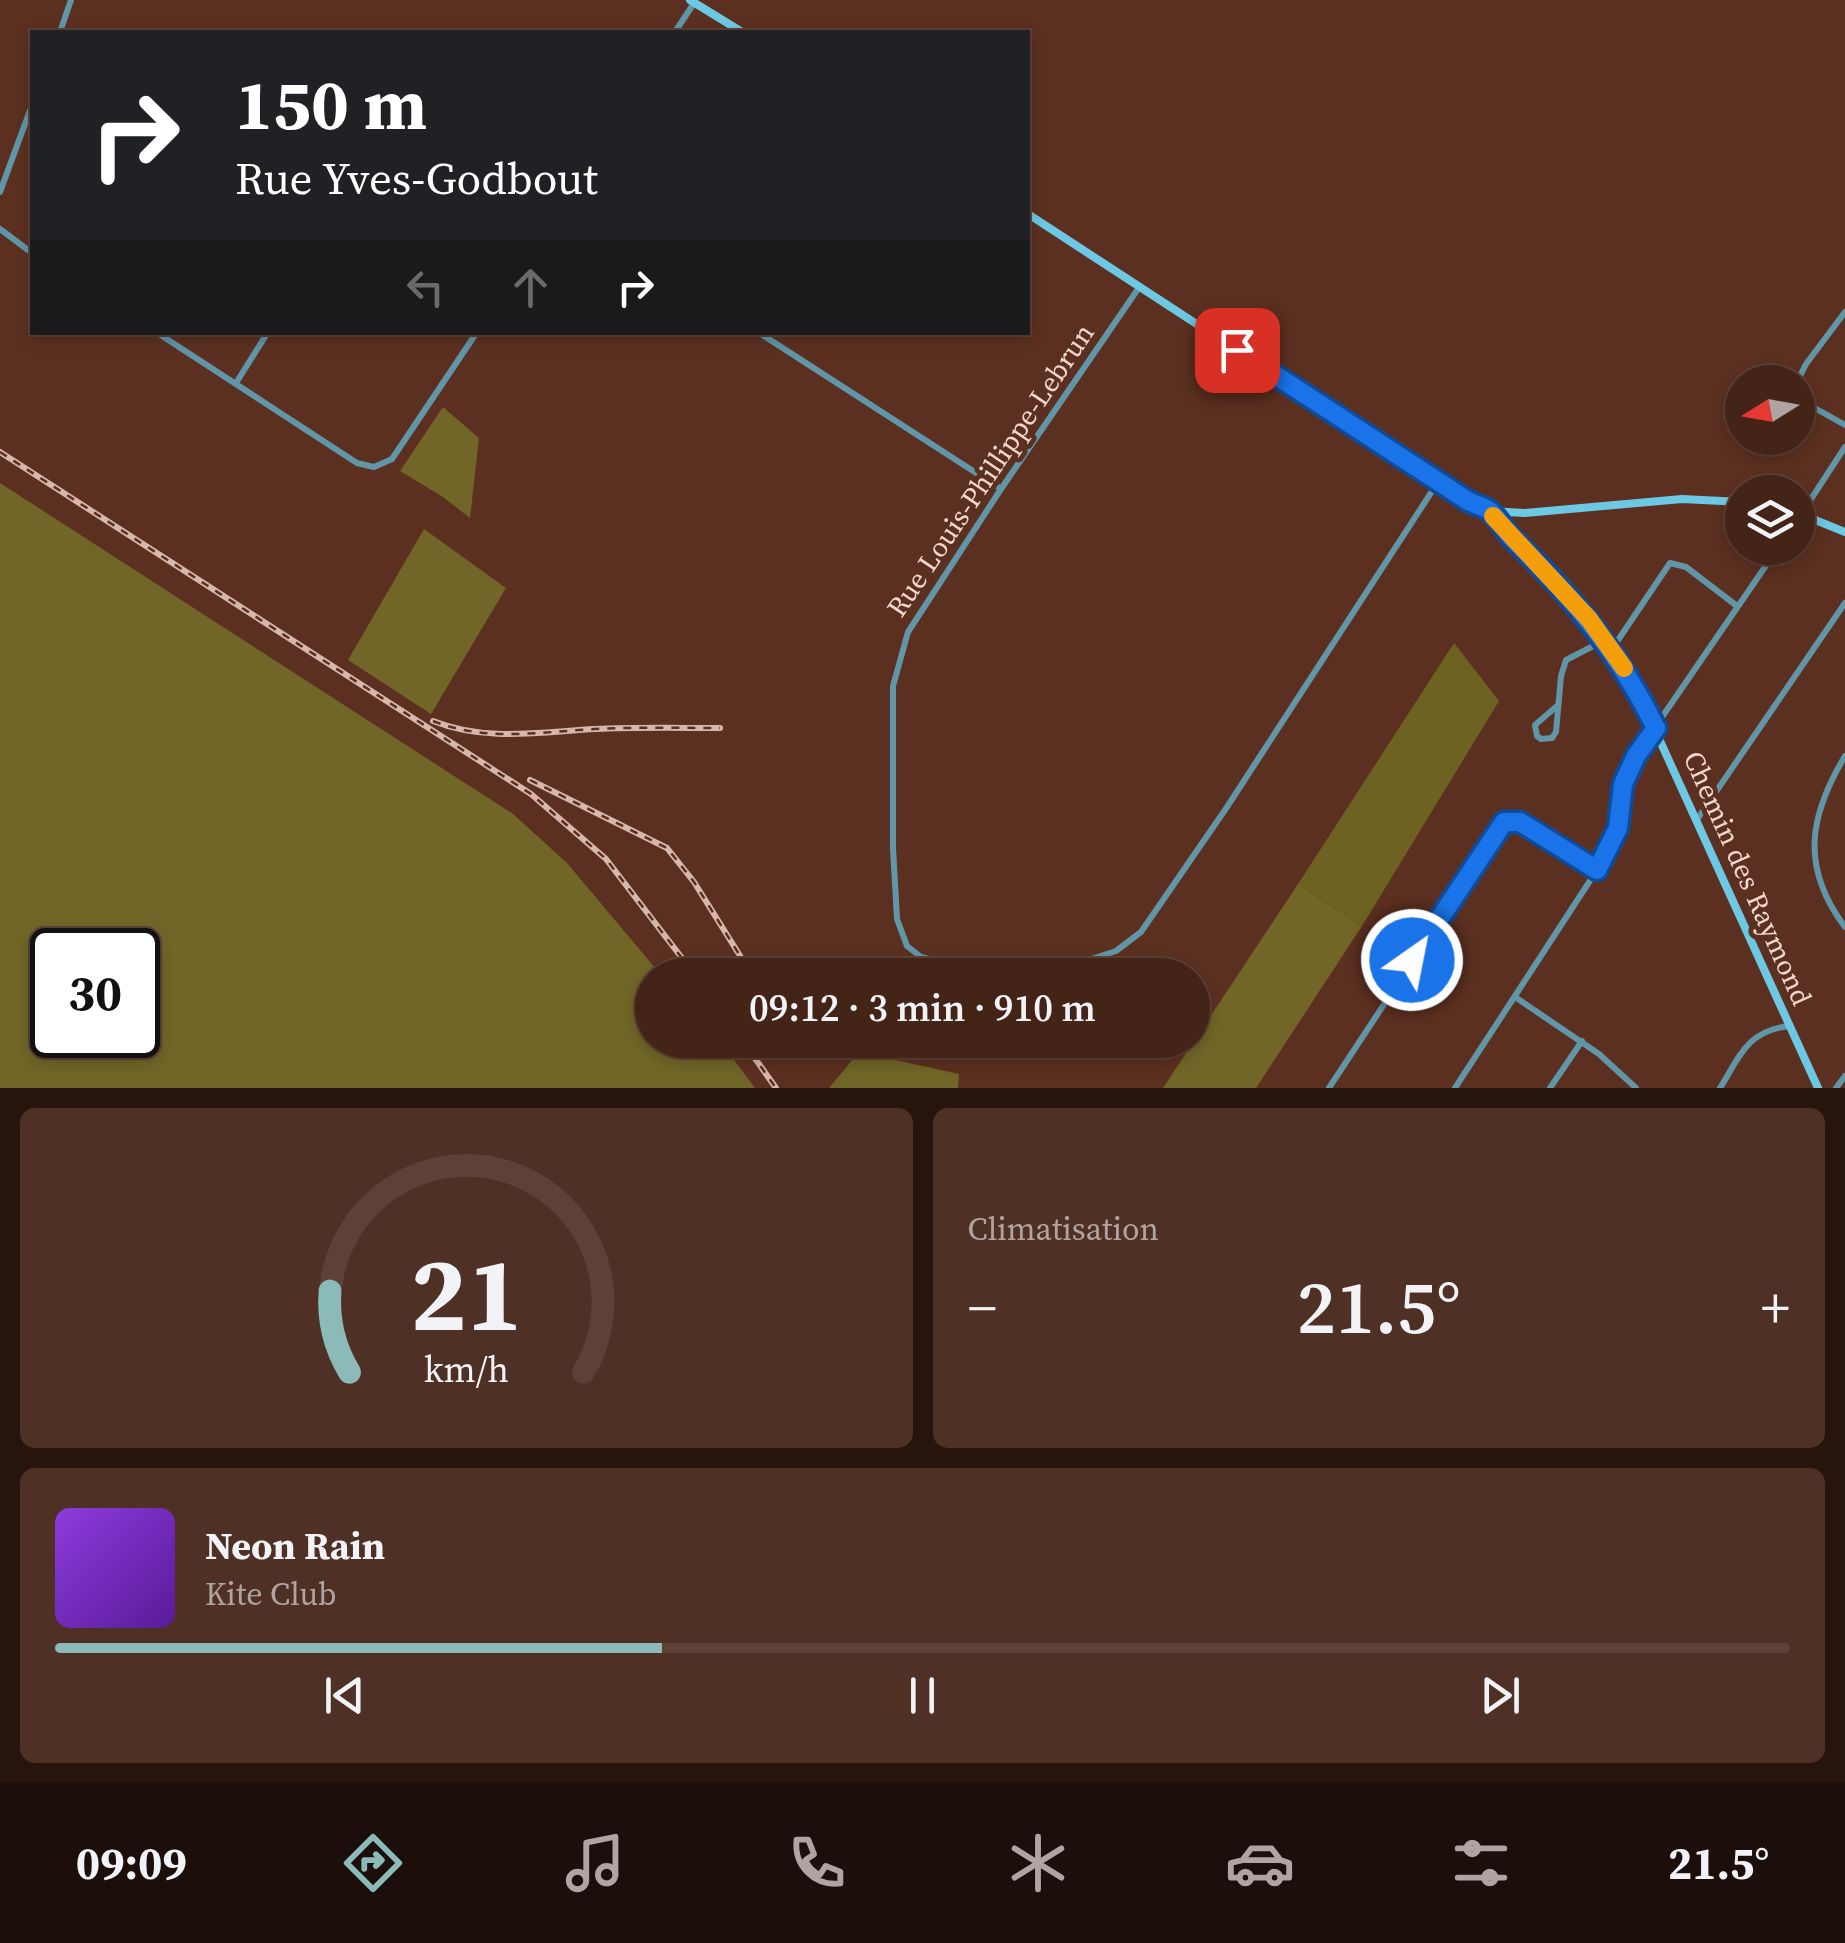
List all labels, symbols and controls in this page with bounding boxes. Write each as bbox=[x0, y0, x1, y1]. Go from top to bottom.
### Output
text: 150 m bbox=[235, 56, 427, 152]
icon: right bbox=[70, 70, 200, 200]
text: Rue Yves-Godbout bbox=[235, 147, 598, 209]
icon: left bbox=[398, 260, 453, 315]
icon: ahead bbox=[503, 260, 558, 315]
icon: right bbox=[608, 260, 663, 315]
pin bbox=[1195, 308, 1280, 393]
street label: Rue Louis-Phillippe-Lebrun bbox=[877, 316, 1103, 624]
icon: arrive bbox=[1210, 323, 1265, 378]
north arrow bbox=[1725, 365, 1815, 455]
map controls bbox=[1725, 365, 1815, 565]
button: layers bbox=[1725, 475, 1815, 565]
street label: Chemin des Raymond bbox=[1675, 745, 1821, 1011]
position arrow bbox=[1360, 908, 1464, 1012]
speed limit sign: 30 bbox=[30, 928, 160, 1058]
text: 09:12 · 3 min · 910 m bbox=[749, 982, 1096, 1034]
text: Climatisation bbox=[968, 1207, 1159, 1251]
text: 21 bbox=[410, 1222, 523, 1365]
text: 21.5° bbox=[1297, 1255, 1461, 1358]
text: − bbox=[968, 1270, 997, 1345]
text: + bbox=[1761, 1270, 1790, 1345]
text: km/h bbox=[424, 1345, 509, 1394]
text: Neon Rain bbox=[205, 1520, 385, 1572]
text: Kite Club bbox=[205, 1572, 337, 1616]
icon: previous bbox=[317, 1668, 372, 1723]
icon: pause bbox=[895, 1668, 950, 1723]
icon: next bbox=[1473, 1668, 1528, 1723]
icon: directions bbox=[338, 1828, 408, 1898]
icon: music bbox=[560, 1828, 630, 1898]
icon: phone bbox=[782, 1828, 852, 1898]
icon: climate bbox=[1003, 1828, 1073, 1898]
icon: car bbox=[1225, 1828, 1295, 1898]
icon: filters bbox=[1446, 1828, 1516, 1898]
text: 09:09 bbox=[76, 1832, 187, 1894]
text: 21.5° bbox=[1668, 1832, 1769, 1894]

